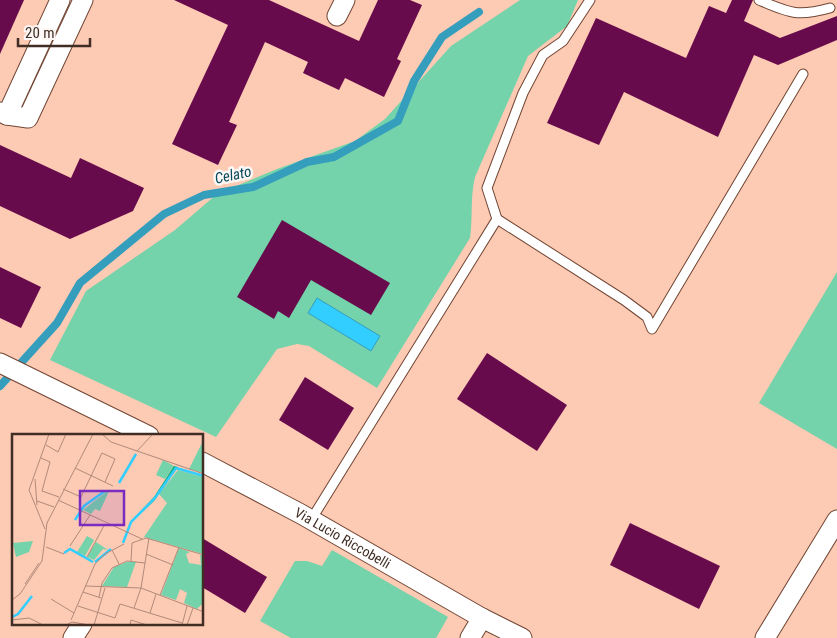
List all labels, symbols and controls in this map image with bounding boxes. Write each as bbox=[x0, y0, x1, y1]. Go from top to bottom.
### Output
scale bar bbox=[18, 15, 90, 47]
text: 20 m bbox=[25, 24, 55, 42]
water label: Celato bbox=[213, 162, 253, 188]
inset map bbox=[12, 434, 204, 626]
street label: Via Lucio Riccobelli bbox=[292, 504, 394, 572]

